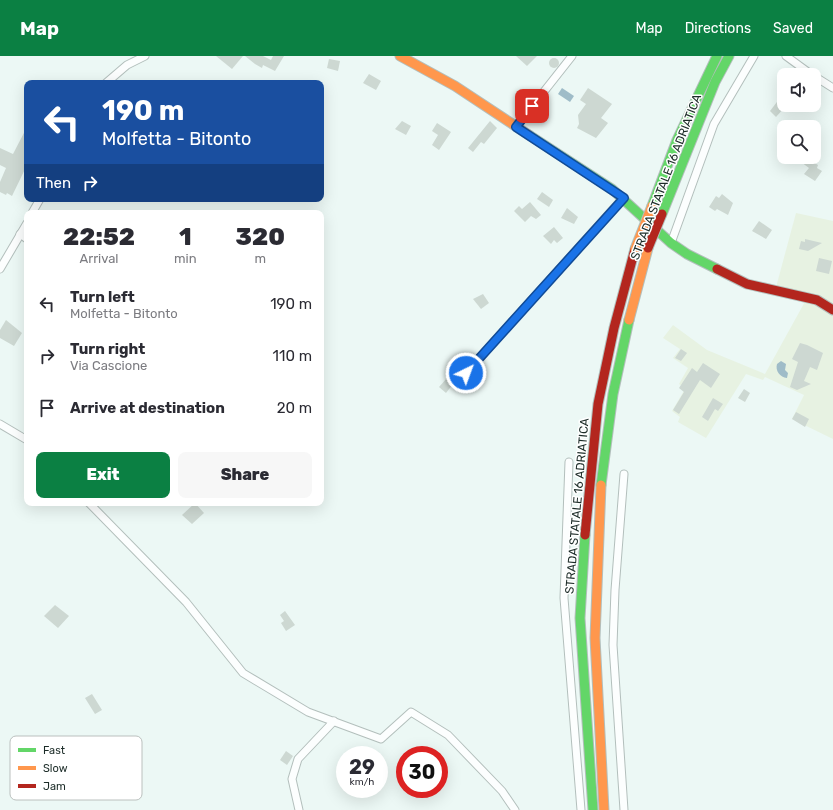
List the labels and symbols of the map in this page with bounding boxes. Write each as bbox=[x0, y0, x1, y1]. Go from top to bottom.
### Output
pin bbox=[515, 89, 549, 123]
street label: STRADA STATALE 16 ADRIATICA bbox=[628, 92, 704, 262]
position arrow bbox=[445, 352, 487, 394]
street label: STRADA STATALE 16 ADRIATICA bbox=[562, 418, 592, 594]
legend bbox=[10, 736, 142, 800]
text: Fast bbox=[43, 744, 66, 757]
speed limit sign: 30 bbox=[396, 746, 448, 798]
text: Slow bbox=[43, 762, 68, 775]
text: Jam bbox=[43, 780, 66, 793]

